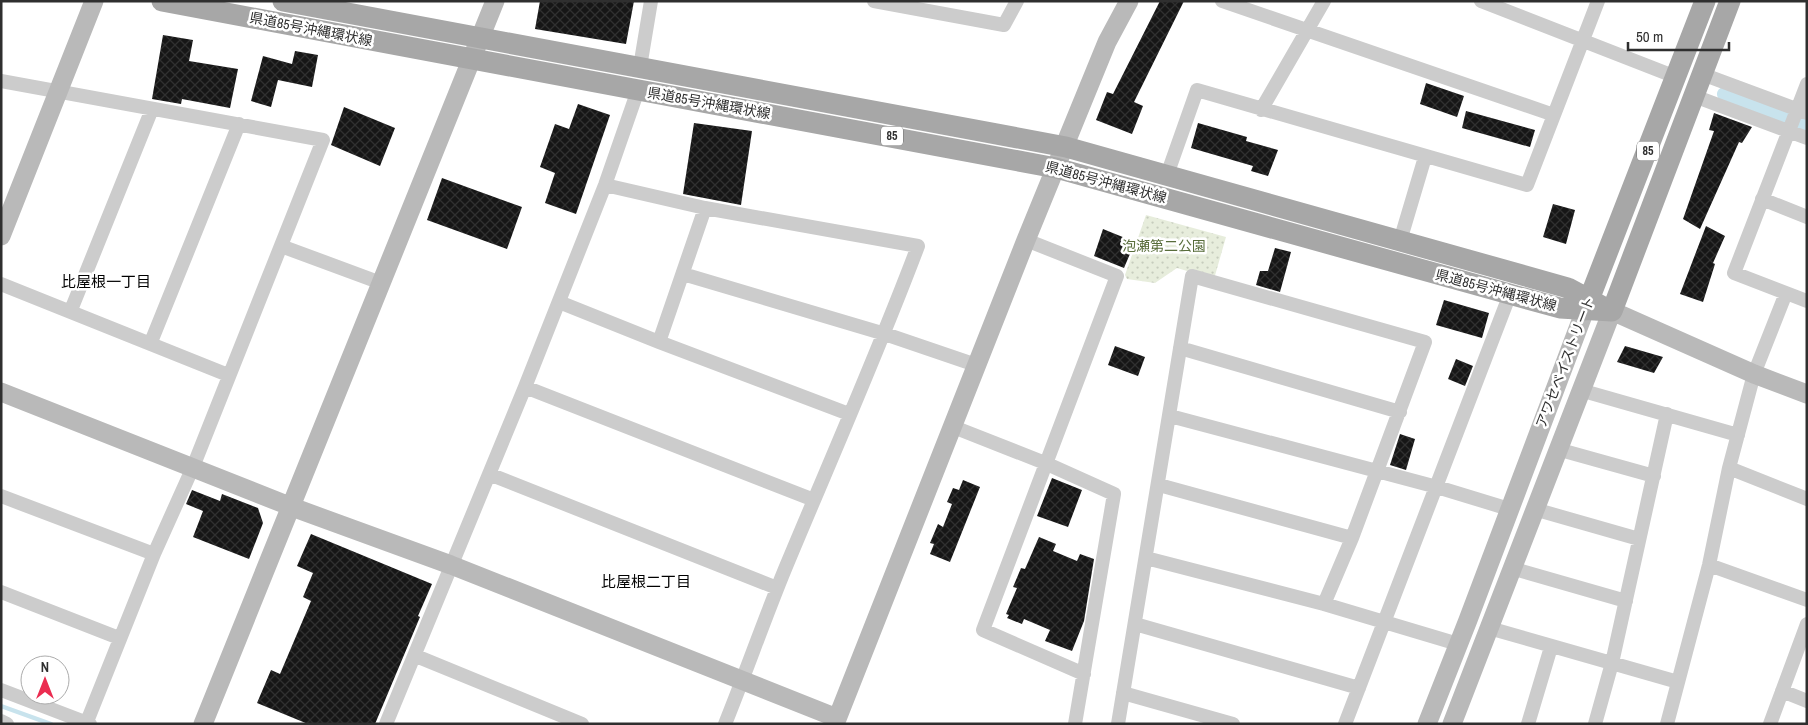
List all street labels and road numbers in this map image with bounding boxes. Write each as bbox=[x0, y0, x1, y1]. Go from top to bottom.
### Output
street label: 県道85号沖縄環状線 bbox=[248, 8, 374, 50]
street label: 県道85号沖縄環状線 bbox=[646, 83, 772, 123]
road number: 85 bbox=[881, 126, 903, 146]
road number: 85 bbox=[1637, 142, 1659, 160]
street label: 県道85号沖縄環状線 bbox=[1043, 157, 1169, 207]
street label: 県道85号沖縄環状線 bbox=[1433, 265, 1559, 315]
street label: アワセベイストリート bbox=[1532, 294, 1598, 430]

